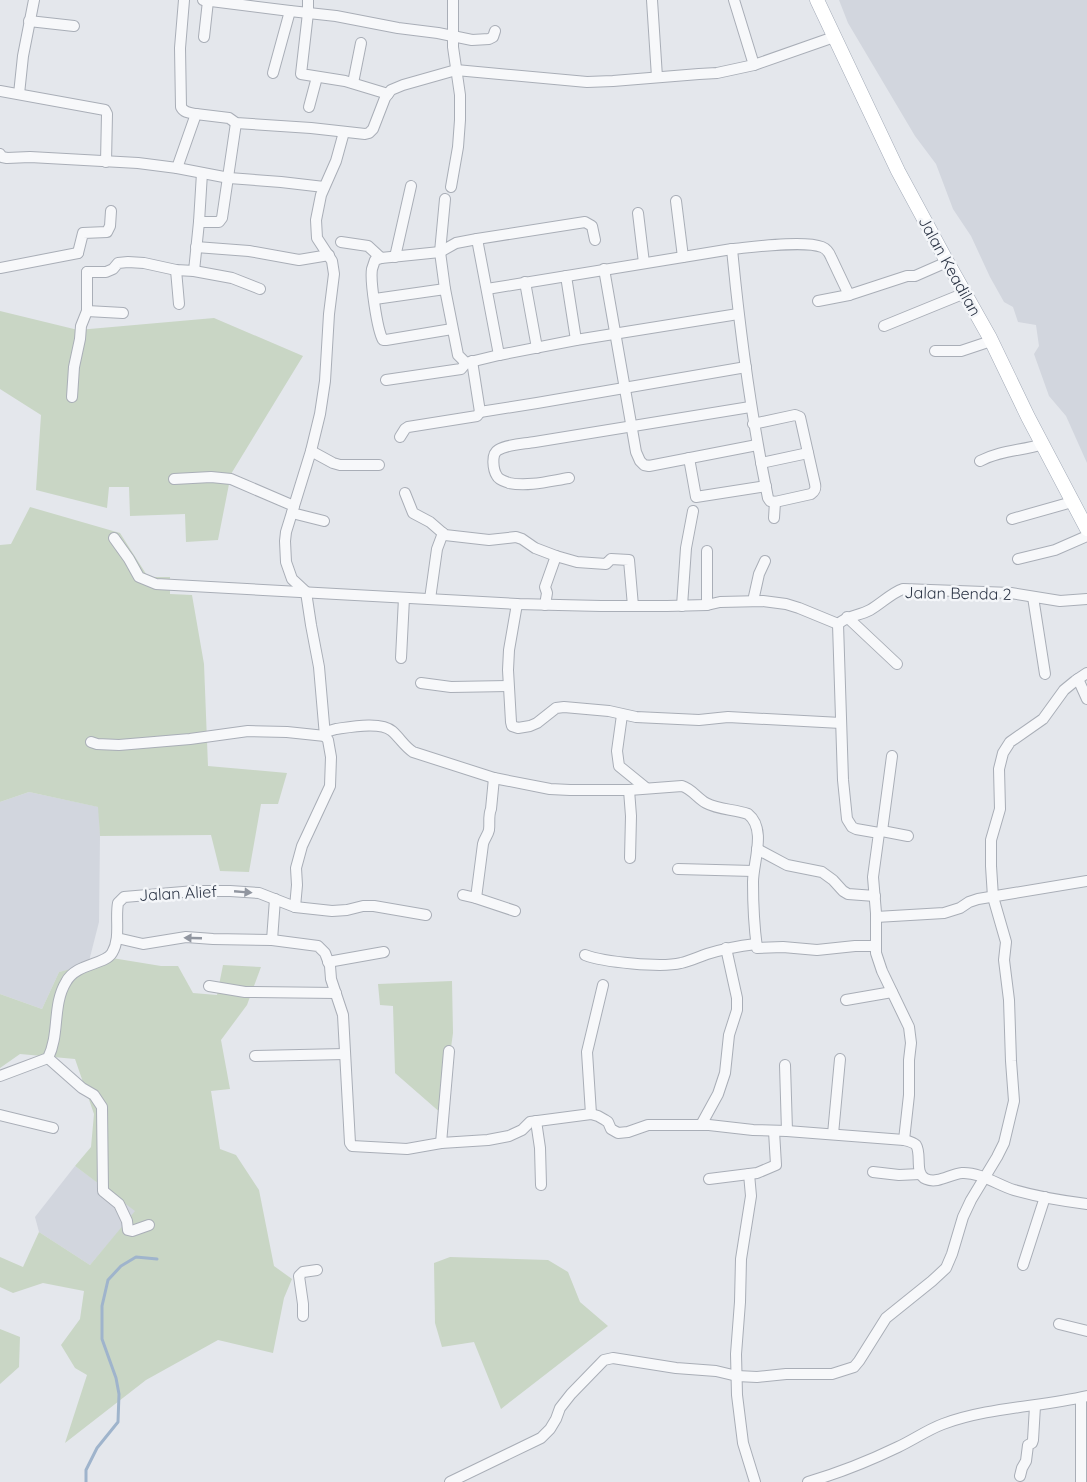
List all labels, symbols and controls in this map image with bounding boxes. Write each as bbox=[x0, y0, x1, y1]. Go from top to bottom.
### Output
street label: Jalan Keadilan bbox=[914, 213, 986, 319]
street label: Jalan Benda 2 bbox=[904, 582, 1012, 604]
street label: Jalan Alief bbox=[138, 881, 218, 905]
one-way arrow bbox=[234, 887, 253, 897]
one-way arrow bbox=[183, 933, 202, 942]

